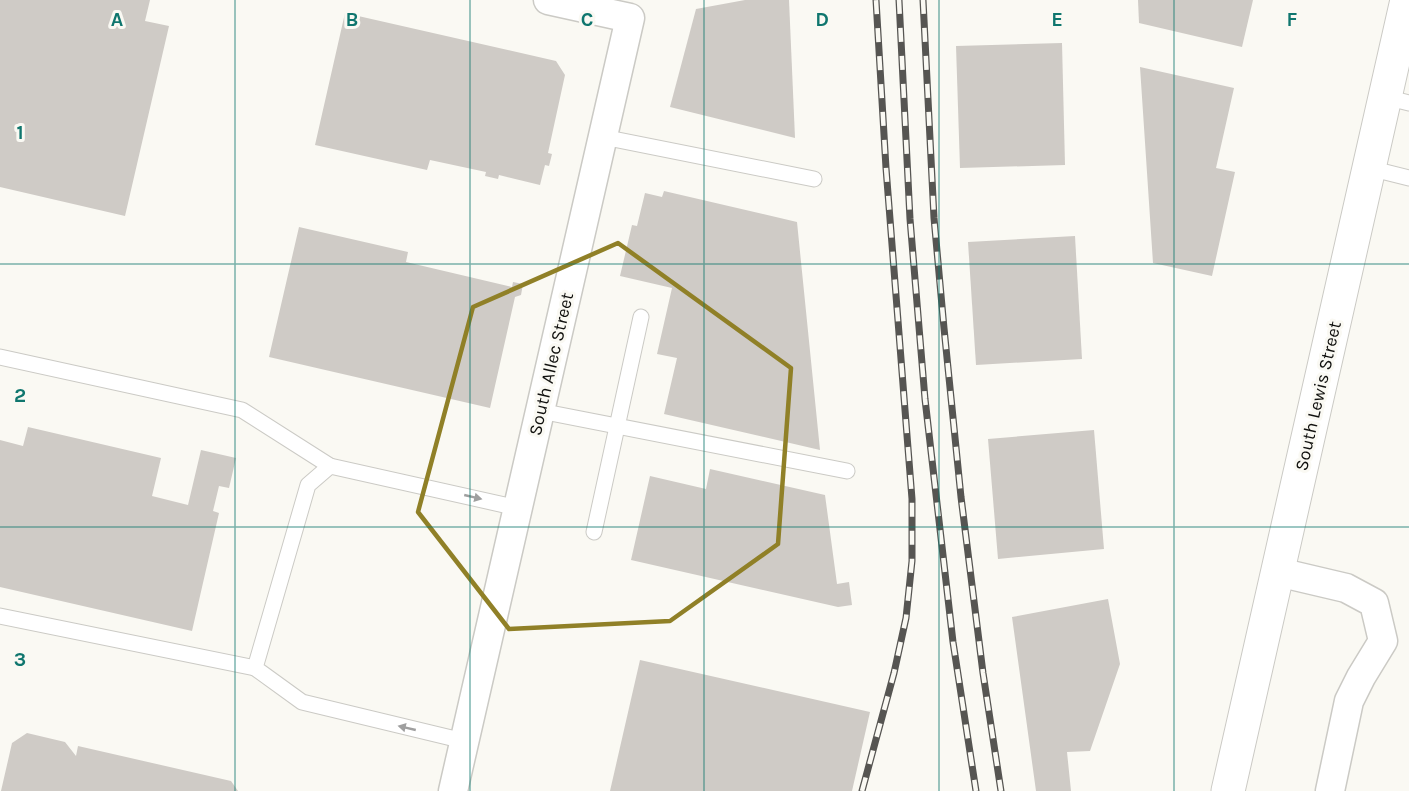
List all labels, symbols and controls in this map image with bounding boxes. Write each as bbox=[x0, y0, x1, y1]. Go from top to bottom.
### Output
text: A bbox=[111, 8, 124, 31]
text: B bbox=[346, 8, 358, 31]
text: C bbox=[581, 8, 593, 31]
text: D bbox=[815, 8, 829, 31]
text: E bbox=[1051, 8, 1063, 31]
text: F bbox=[1287, 8, 1298, 31]
text: 1 bbox=[16, 121, 24, 144]
street label: South Allec Street bbox=[524, 290, 578, 438]
street label: South Lewis Street bbox=[1290, 319, 1346, 473]
text: 2 bbox=[14, 384, 26, 407]
one-way arrow bbox=[463, 493, 482, 502]
text: 3 bbox=[14, 648, 26, 671]
one-way arrow bbox=[398, 722, 417, 732]

